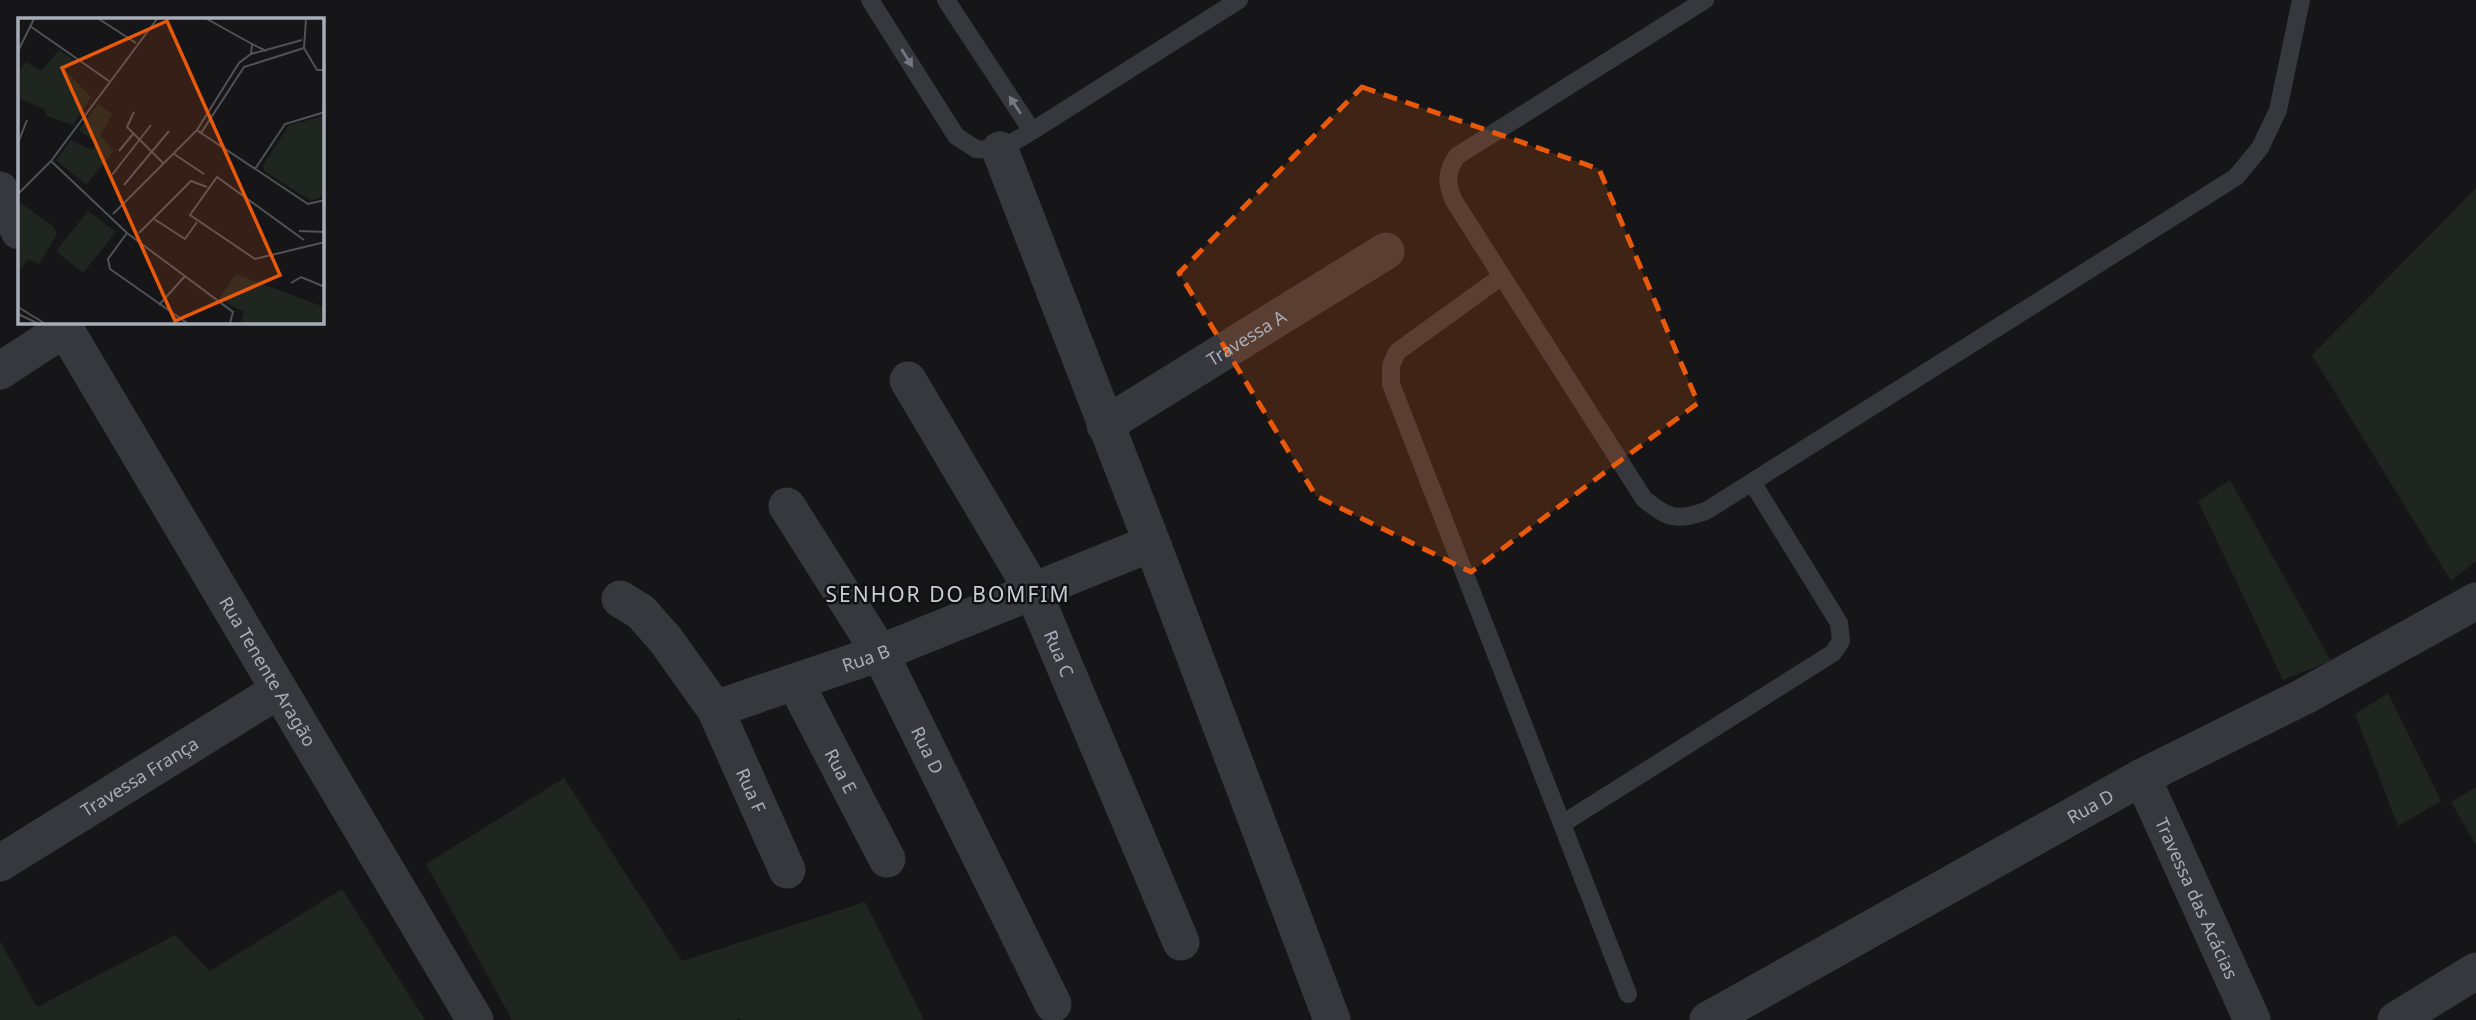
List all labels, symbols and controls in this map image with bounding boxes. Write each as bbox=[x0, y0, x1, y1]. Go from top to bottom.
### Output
inset map bbox=[18, 18, 324, 324]
one-way arrow bbox=[900, 48, 913, 67]
one-way arrow bbox=[1008, 96, 1022, 114]
street label: Travessa A bbox=[1202, 304, 1291, 371]
district label: SENHOR DO BOMFIM bbox=[825, 580, 1071, 608]
street label: Rua Tenente Aragão bbox=[214, 592, 322, 751]
street label: Rua C bbox=[1039, 626, 1080, 680]
street label: Rua B bbox=[839, 638, 893, 677]
street label: Rua D bbox=[906, 722, 950, 778]
street label: Travessa França bbox=[76, 731, 203, 822]
street label: Rua E bbox=[820, 744, 863, 797]
street label: Rua F bbox=[731, 764, 772, 816]
street label: Rua D bbox=[2062, 783, 2118, 829]
street label: Travessa das Acácias bbox=[2150, 814, 2244, 983]

